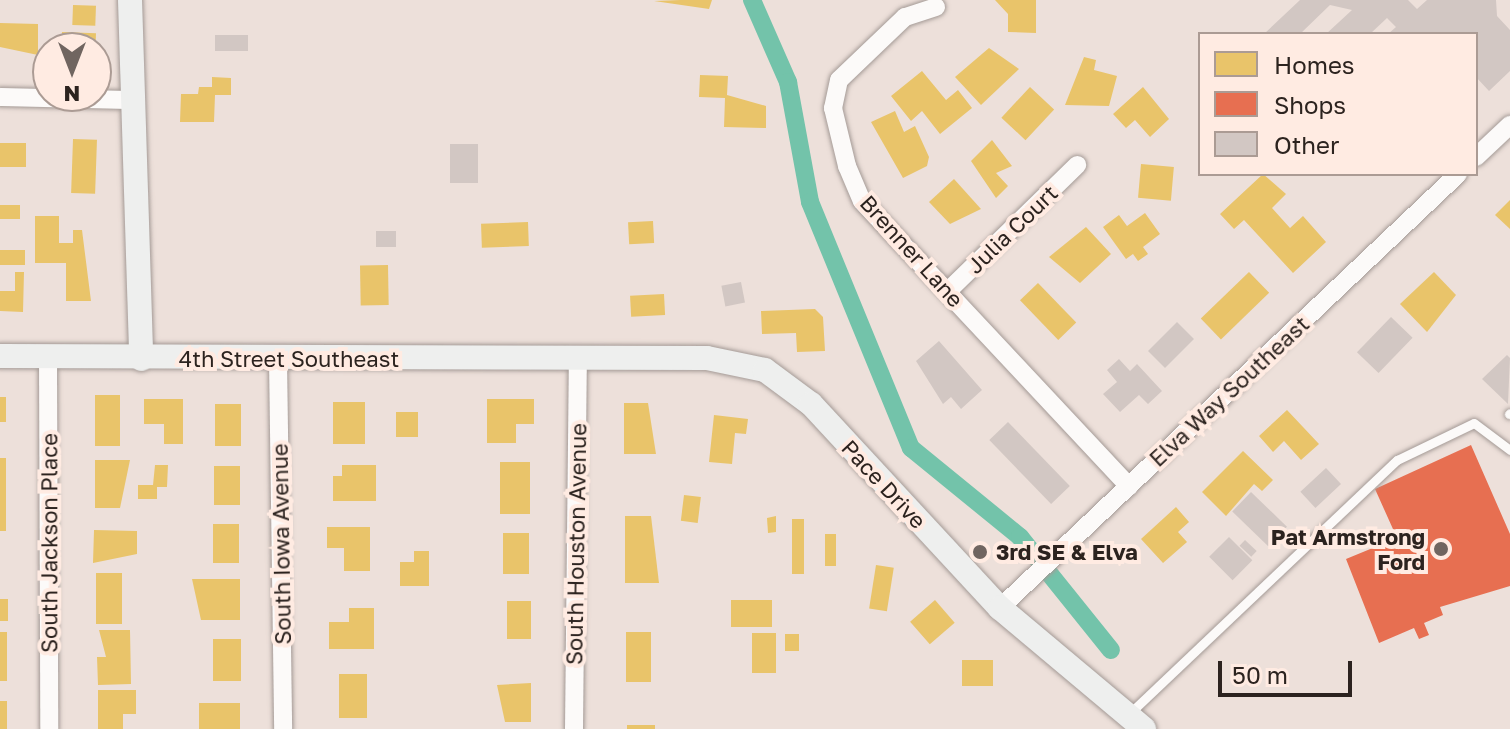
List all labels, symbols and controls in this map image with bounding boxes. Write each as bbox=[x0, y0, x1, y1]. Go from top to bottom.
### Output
north arrow bbox=[32, 32, 112, 112]
legend bbox=[1198, 32, 1478, 176]
text: Homes bbox=[1274, 50, 1355, 79]
text: N bbox=[64, 81, 80, 108]
text: Shops bbox=[1274, 90, 1346, 119]
text: Other bbox=[1274, 130, 1339, 159]
street label: Julia Court bbox=[961, 179, 1063, 279]
street label: Brenner Lane bbox=[855, 190, 969, 312]
street label: Elva Way Southeast bbox=[1144, 310, 1314, 472]
street label: 4th Street Southeast bbox=[179, 346, 399, 372]
street label: South Houston Avenue bbox=[561, 423, 591, 665]
street label: South Jackson Place bbox=[36, 433, 62, 653]
street label: Pace Drive bbox=[836, 434, 932, 534]
street label: South Iowa Avenue bbox=[266, 443, 296, 645]
place label: Pat Armstrong Ford bbox=[1271, 523, 1425, 574]
place label: 3rd SE & Elva bbox=[996, 539, 1138, 565]
marker: Pat Armstrong Ford bbox=[1432, 540, 1450, 558]
marker: 3rd SE & Elva bbox=[971, 543, 989, 561]
scale bar bbox=[1222, 645, 1356, 695]
text: 50 m bbox=[1232, 660, 1288, 689]

